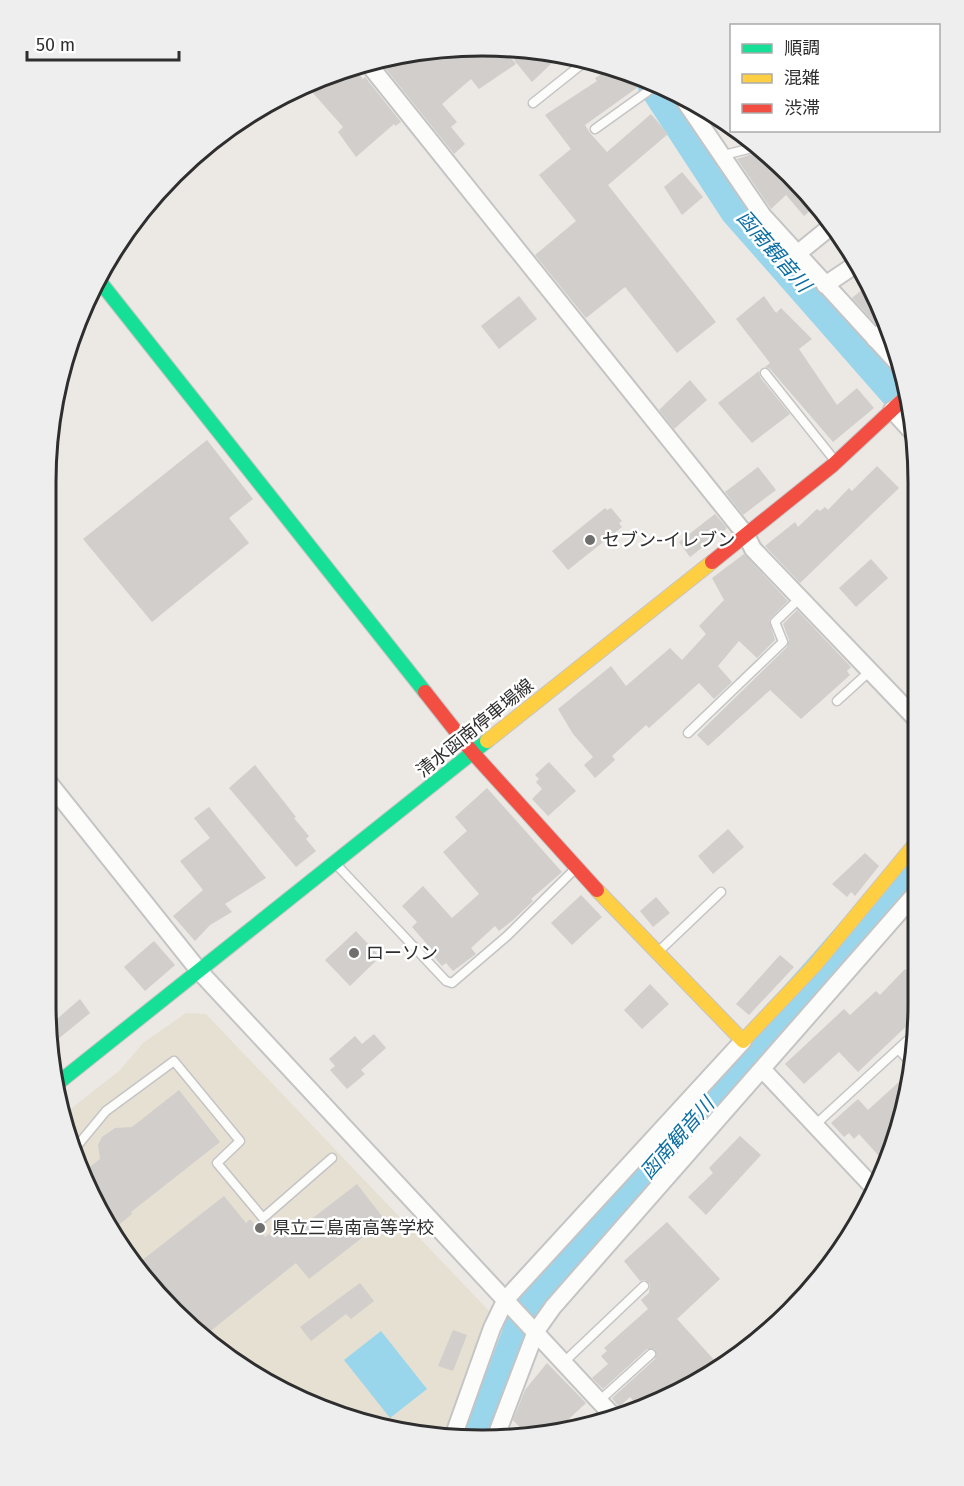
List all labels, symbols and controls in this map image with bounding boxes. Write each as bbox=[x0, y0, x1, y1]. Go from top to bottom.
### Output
scale bar bbox=[27, 24, 178, 62]
legend bbox=[730, 24, 940, 132]
text: 50 m bbox=[36, 34, 75, 56]
text: 順調 bbox=[784, 37, 820, 59]
text: 混雑 bbox=[784, 67, 820, 89]
text: 渋滞 bbox=[784, 97, 820, 119]
water label: 函南観音川 bbox=[732, 205, 817, 298]
place label: セブン-イレブン bbox=[602, 529, 735, 551]
marker: セブン-イレブン bbox=[583, 533, 597, 547]
street label: 清水函南停車場線 bbox=[412, 674, 538, 782]
place label: ローソン bbox=[366, 942, 438, 964]
marker: ローソン bbox=[347, 946, 361, 960]
water label: 函南観音川 bbox=[635, 1091, 720, 1184]
place label: 県立三島南高等学校 bbox=[272, 1217, 434, 1239]
marker: 県立三島南高等学校 bbox=[253, 1221, 267, 1235]

